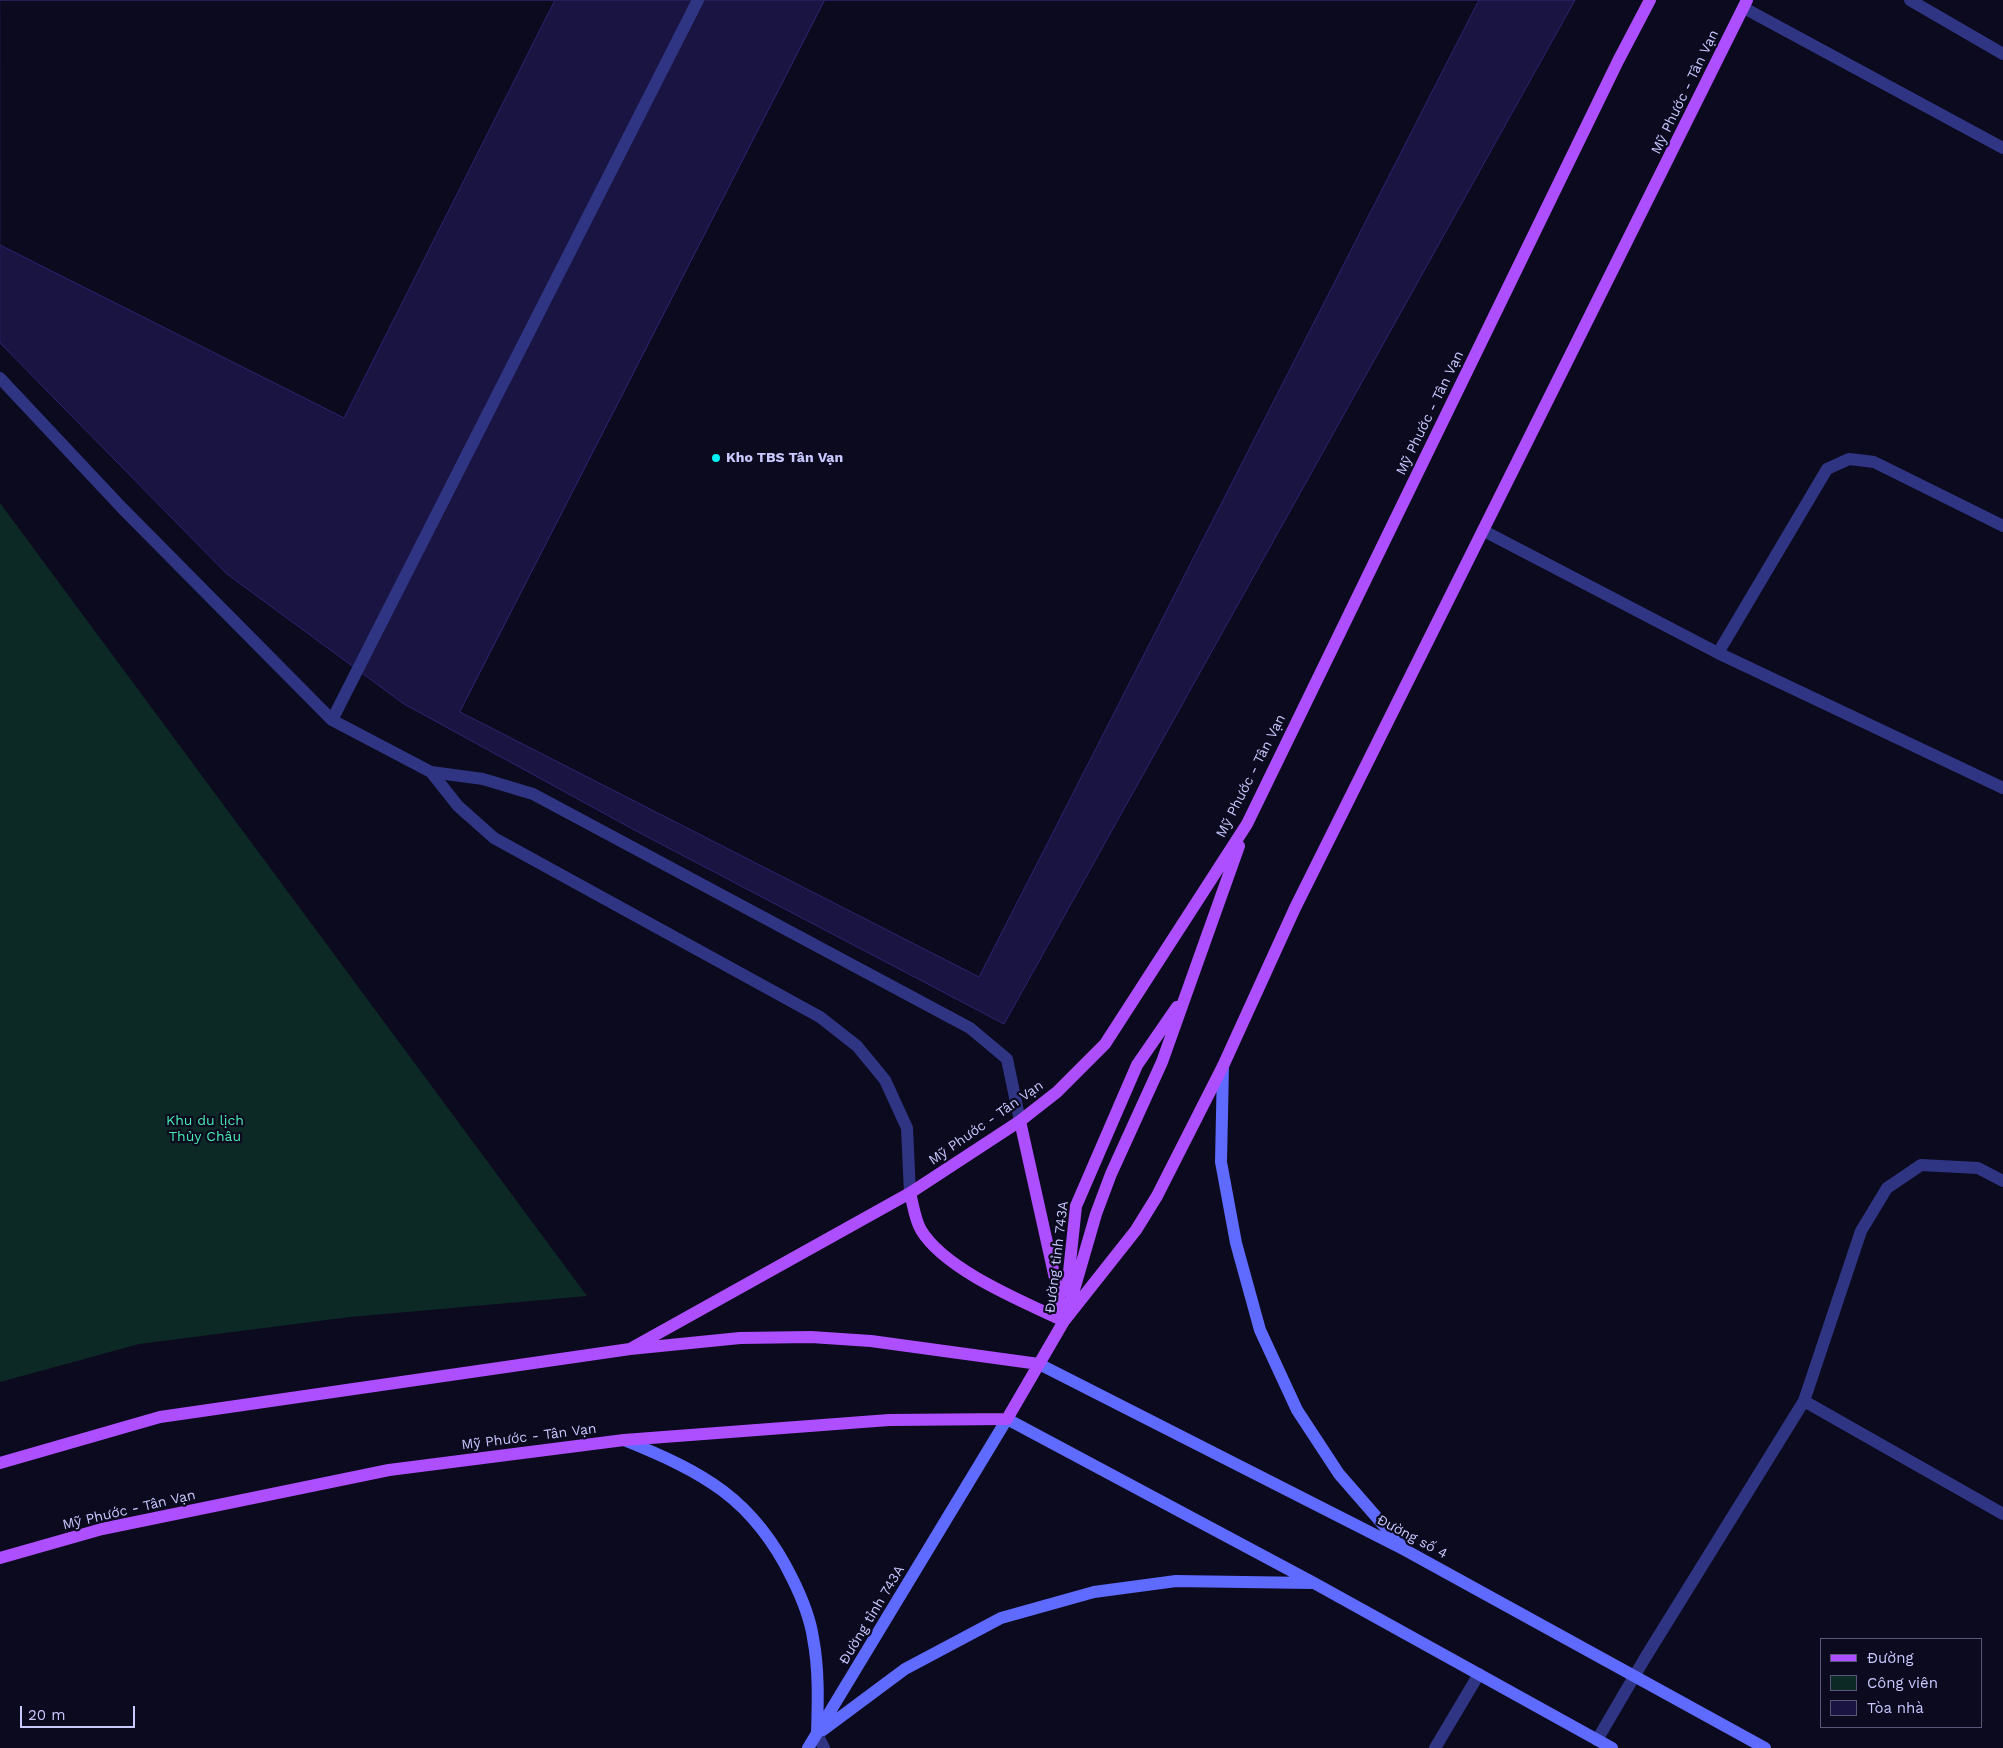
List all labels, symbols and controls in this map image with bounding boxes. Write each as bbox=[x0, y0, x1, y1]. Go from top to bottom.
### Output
street label: Mỹ Phước - Tân Vạn bbox=[1648, 27, 1722, 157]
street label: Mỹ Phước - Tân Vạn bbox=[1393, 348, 1467, 478]
place label: Kho TBS Tân Vạn bbox=[726, 450, 843, 466]
marker: Kho TBS Tân Vạn bbox=[710, 452, 722, 464]
street label: Mỹ Phước - Tân Vạn bbox=[1213, 712, 1289, 840]
street label: Mỹ Phước - Tân Vạn bbox=[925, 1077, 1047, 1169]
park label: Khu du lịch Thủy Châu bbox=[166, 1113, 244, 1146]
street label: Đường tỉnh 743A bbox=[1042, 1200, 1072, 1314]
street label: Mỹ Phước - Tân Vạn bbox=[461, 1420, 597, 1454]
street label: Mỹ Phước - Tân Vạn bbox=[61, 1487, 197, 1533]
street label: Đường số 4 bbox=[1374, 1511, 1450, 1563]
street label: Đường tỉnh 743A bbox=[836, 1562, 908, 1668]
legend bbox=[1820, 1638, 1983, 1728]
text: Đường bbox=[1867, 1649, 1914, 1667]
text: Công viên bbox=[1867, 1674, 1938, 1692]
scale bar bbox=[22, 1696, 138, 1728]
text: Tòa nhà bbox=[1867, 1699, 1924, 1717]
text: 20 m bbox=[28, 1706, 66, 1724]

